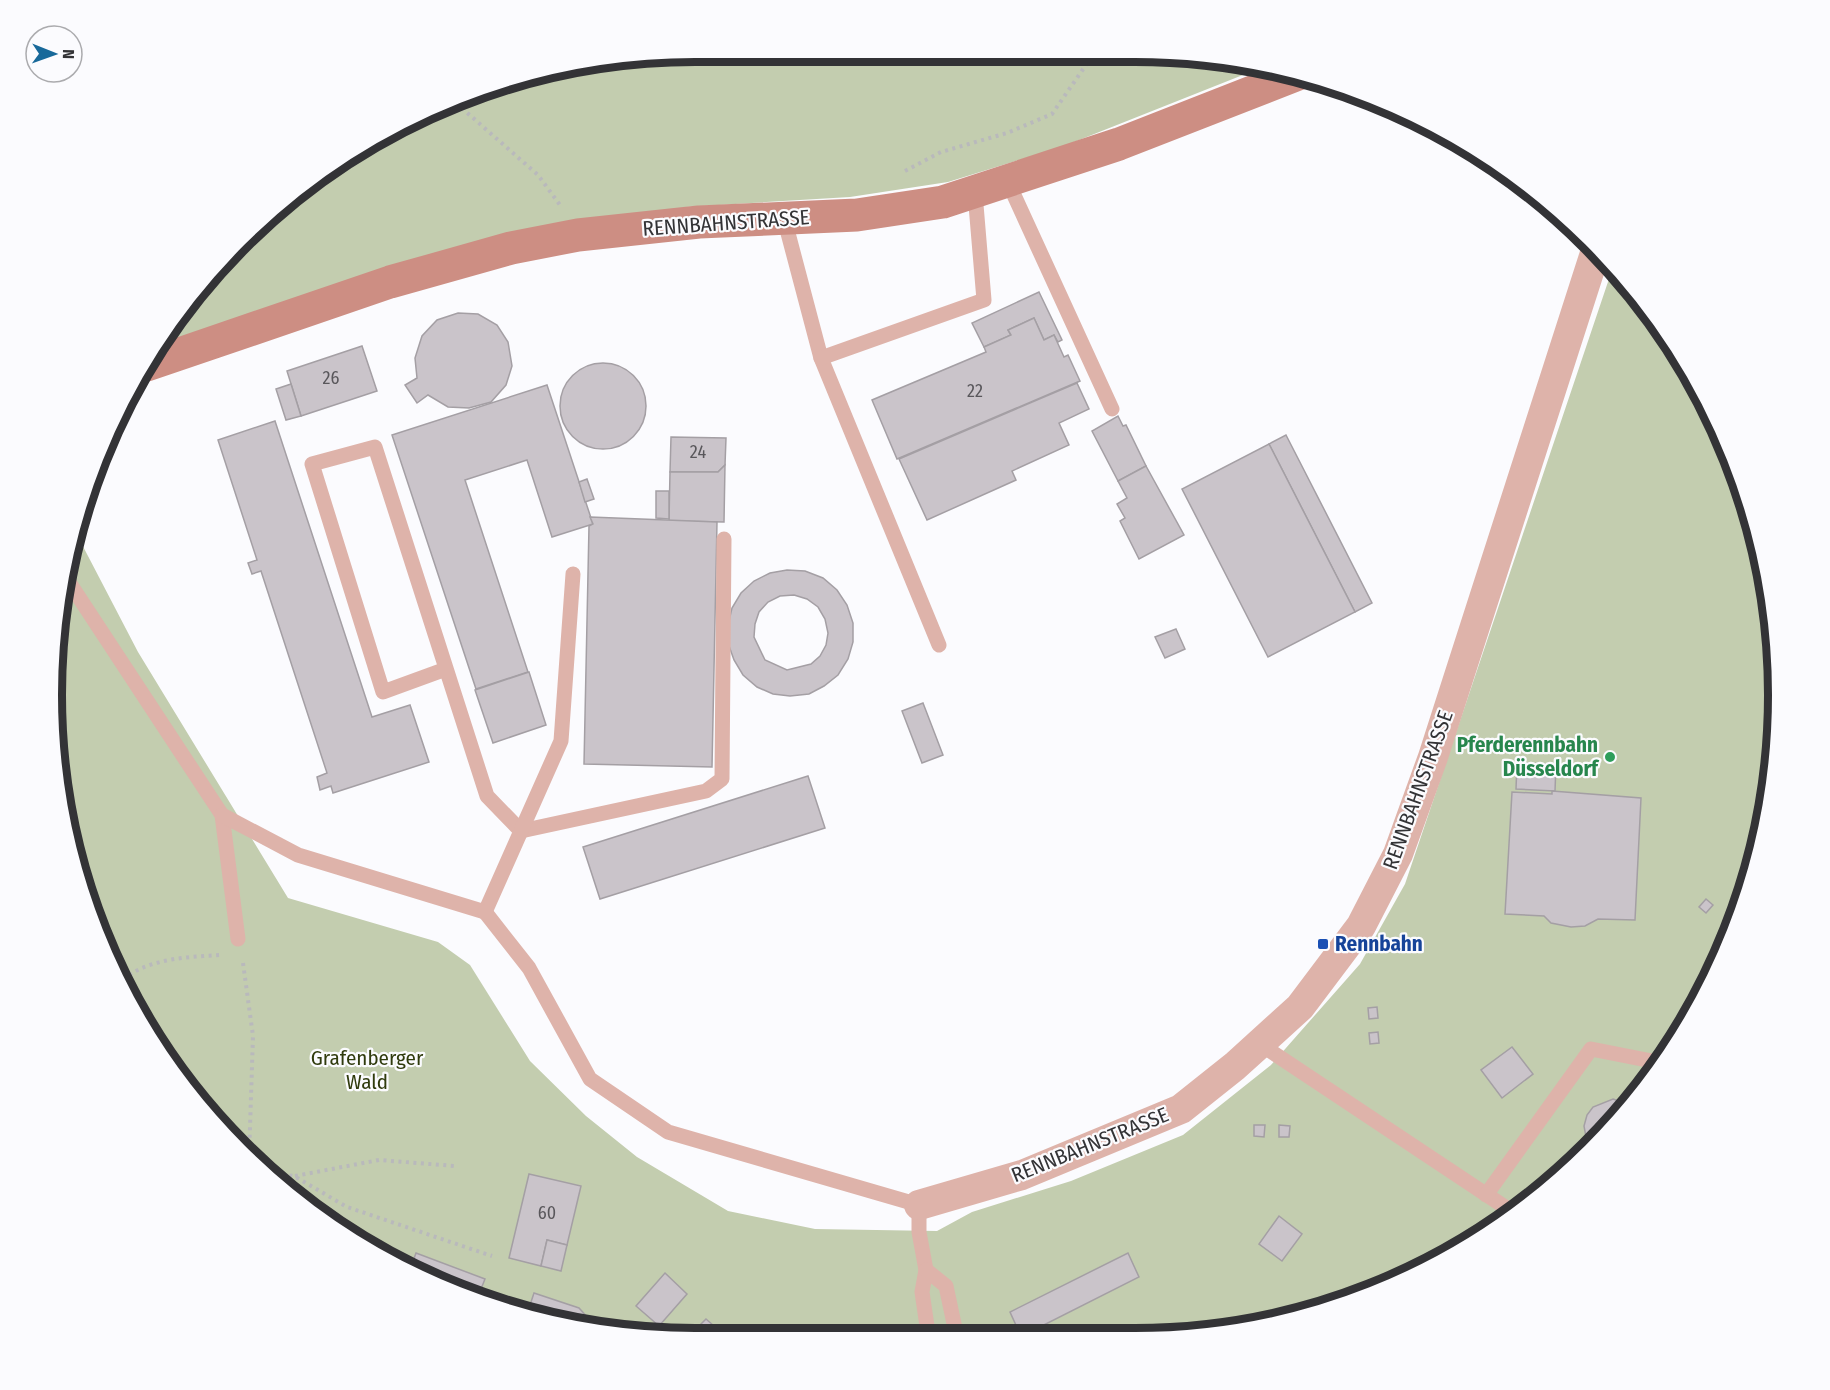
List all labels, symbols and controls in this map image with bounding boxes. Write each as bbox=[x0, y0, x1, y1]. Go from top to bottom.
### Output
north arrow bbox=[24, 24, 84, 84]
text: N bbox=[59, 49, 78, 59]
street label: RENNBAHNSTRASSE bbox=[642, 204, 810, 242]
house number: 26 bbox=[323, 367, 340, 389]
house number: 22 bbox=[967, 380, 983, 402]
house number: 24 bbox=[690, 441, 706, 463]
street label: RENNBAHNSTRASSE bbox=[1377, 707, 1459, 873]
place label: Pferderennbahn Düsseldorf bbox=[1457, 732, 1600, 782]
marker: Pferderennbahn Düsseldorf bbox=[1603, 750, 1617, 764]
place label: Rennbahn bbox=[1335, 931, 1423, 957]
marker: Rennbahn bbox=[1316, 937, 1330, 951]
park label: Grafenberger Wald bbox=[311, 1045, 424, 1095]
street label: RENNBAHNSTRASSE bbox=[1008, 1102, 1173, 1188]
house number: 60 bbox=[538, 1202, 556, 1224]

